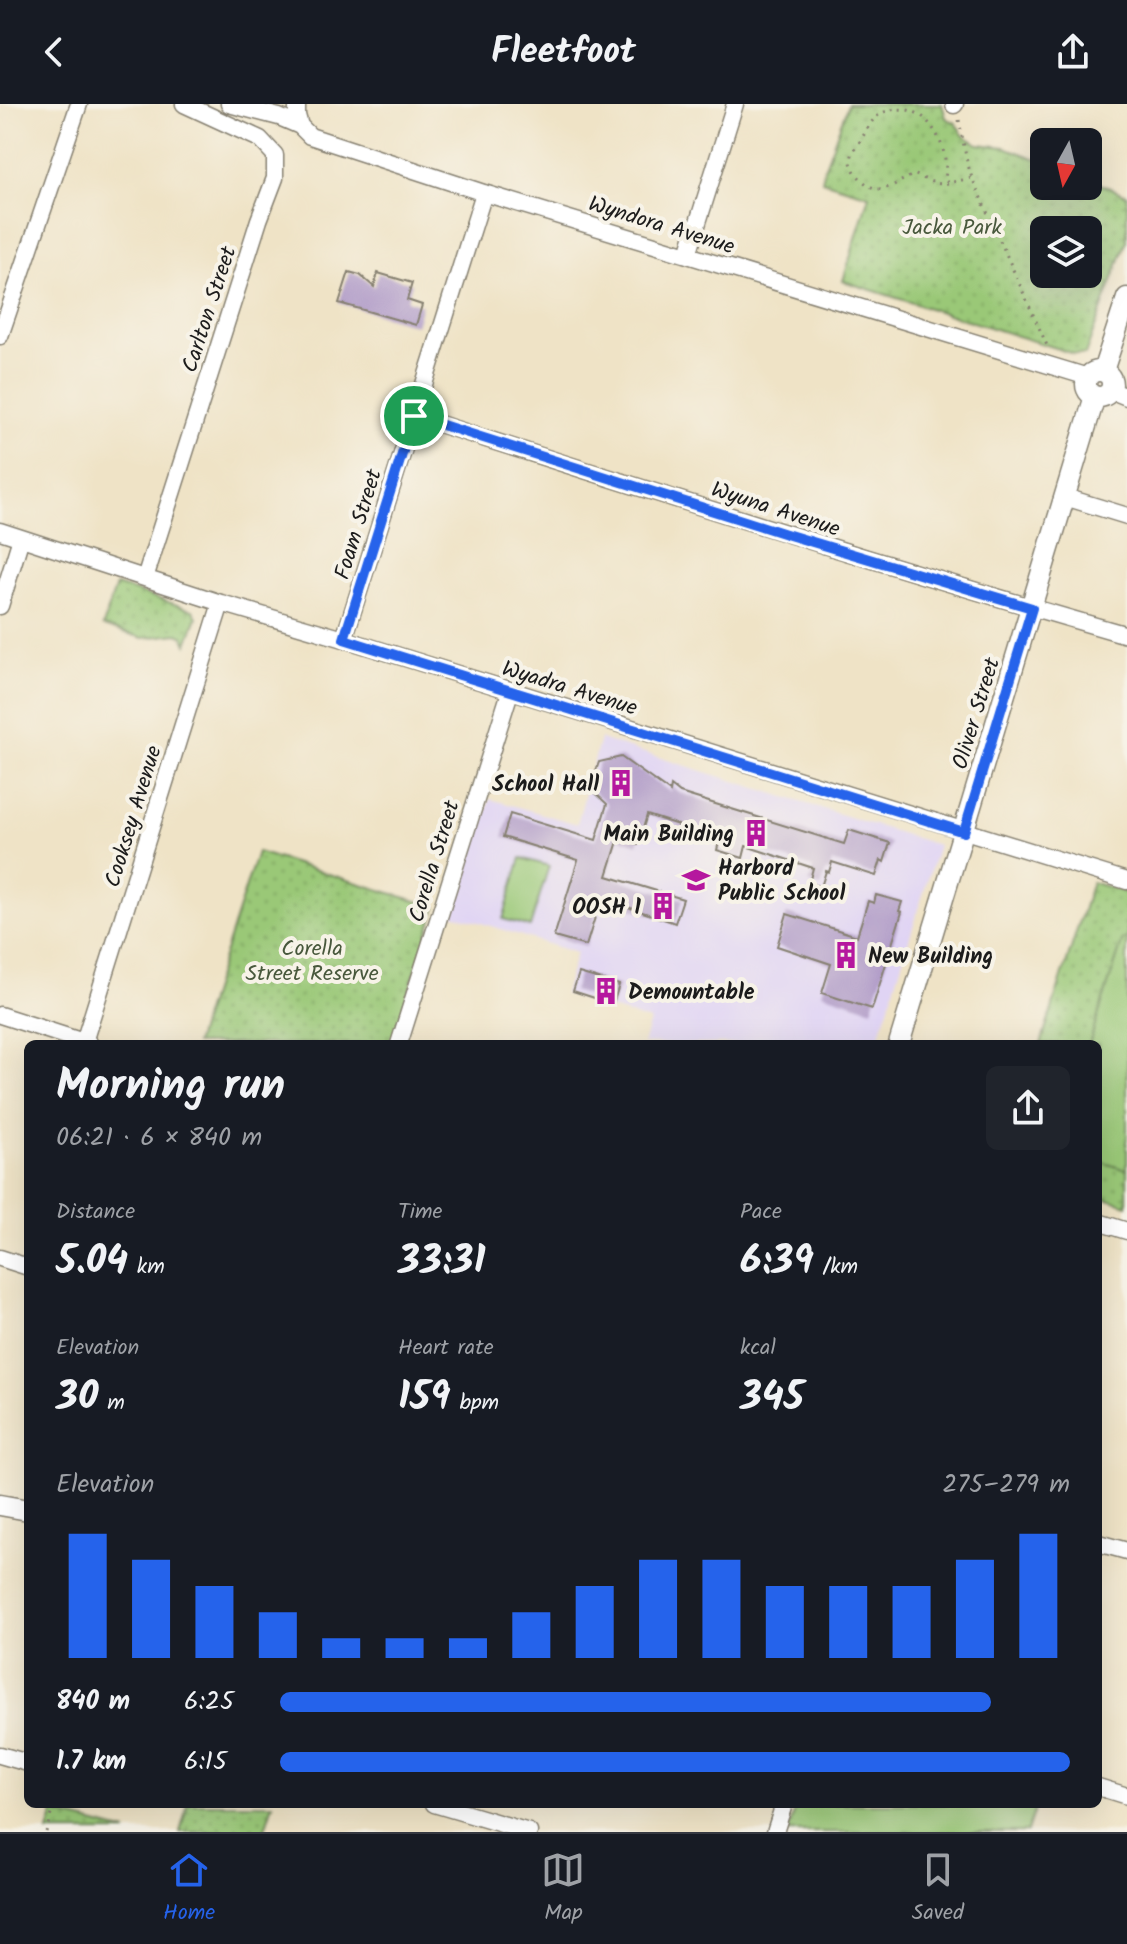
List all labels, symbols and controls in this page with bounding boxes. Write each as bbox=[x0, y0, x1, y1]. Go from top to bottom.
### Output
text: Fleetfoot bbox=[491, 24, 636, 81]
icon: back bbox=[32, 30, 76, 74]
icon: share bbox=[1051, 30, 1095, 74]
north arrow bbox=[1030, 128, 1102, 200]
map controls bbox=[1030, 128, 1102, 288]
street label: Wyndora Avenue bbox=[584, 188, 739, 265]
park label: Jacka Park bbox=[902, 211, 1003, 246]
button: layers bbox=[1030, 216, 1102, 288]
street label: Carlton Street bbox=[173, 242, 247, 377]
pin bbox=[380, 382, 448, 450]
icon: arrive bbox=[392, 394, 436, 438]
street label: Foam Street bbox=[326, 465, 393, 584]
street label: Wyuna Avenue bbox=[706, 473, 844, 548]
street label: Wyadra Avenue bbox=[497, 652, 641, 727]
street label: Oliver Street bbox=[944, 653, 1011, 774]
street label: Cooksey Avenue bbox=[96, 741, 173, 892]
place label: School Hall bbox=[492, 768, 599, 803]
building icon: School Hall bbox=[606, 768, 636, 798]
street label: Corella Street bbox=[400, 796, 471, 927]
place label: Main Building bbox=[603, 818, 734, 853]
building icon: Main Building bbox=[741, 818, 771, 848]
place label: Harbord Public School bbox=[718, 852, 845, 912]
school or university icon: Harbord Public School bbox=[681, 865, 711, 895]
place label: OOSH 1 bbox=[572, 891, 641, 926]
building icon: OOSH 1 bbox=[648, 891, 678, 921]
park label: Corella Street Reserve bbox=[245, 932, 379, 992]
building icon: New Building bbox=[831, 940, 861, 970]
place label: New Building bbox=[868, 940, 993, 975]
building icon: Demountable bbox=[591, 976, 621, 1006]
place label: Demountable bbox=[628, 976, 755, 1011]
text: Morning run bbox=[56, 1052, 285, 1122]
button: share bbox=[986, 1066, 1070, 1150]
text: 06:21 · 6 × 840 m bbox=[56, 1117, 262, 1159]
text: Distance bbox=[56, 1195, 135, 1230]
text: Time bbox=[398, 1195, 442, 1230]
text: Pace bbox=[740, 1195, 782, 1230]
text: 5.04 bbox=[56, 1230, 128, 1294]
text: 33:31 bbox=[398, 1230, 486, 1294]
text: 6:39 bbox=[740, 1230, 814, 1294]
text: km bbox=[128, 1250, 165, 1285]
text: /km bbox=[814, 1250, 858, 1285]
text: Elevation bbox=[56, 1331, 139, 1366]
text: Heart rate bbox=[398, 1331, 494, 1366]
text: kcal bbox=[740, 1331, 776, 1366]
text: 30 bbox=[56, 1366, 98, 1430]
text: 159 bbox=[398, 1366, 451, 1430]
text: 345 bbox=[740, 1366, 804, 1430]
text: m bbox=[98, 1386, 125, 1421]
text: bpm bbox=[451, 1386, 499, 1421]
text: Elevation bbox=[56, 1464, 154, 1506]
text: 275–279 m bbox=[942, 1464, 1070, 1506]
text: 840 m bbox=[56, 1681, 130, 1723]
text: 6:25 bbox=[184, 1681, 234, 1723]
text: 1.7 km bbox=[56, 1741, 126, 1783]
text: 6:15 bbox=[184, 1741, 227, 1783]
tab: Home bbox=[163, 1848, 215, 1931]
tab: Map bbox=[541, 1848, 585, 1931]
tab: Saved bbox=[912, 1848, 964, 1931]

